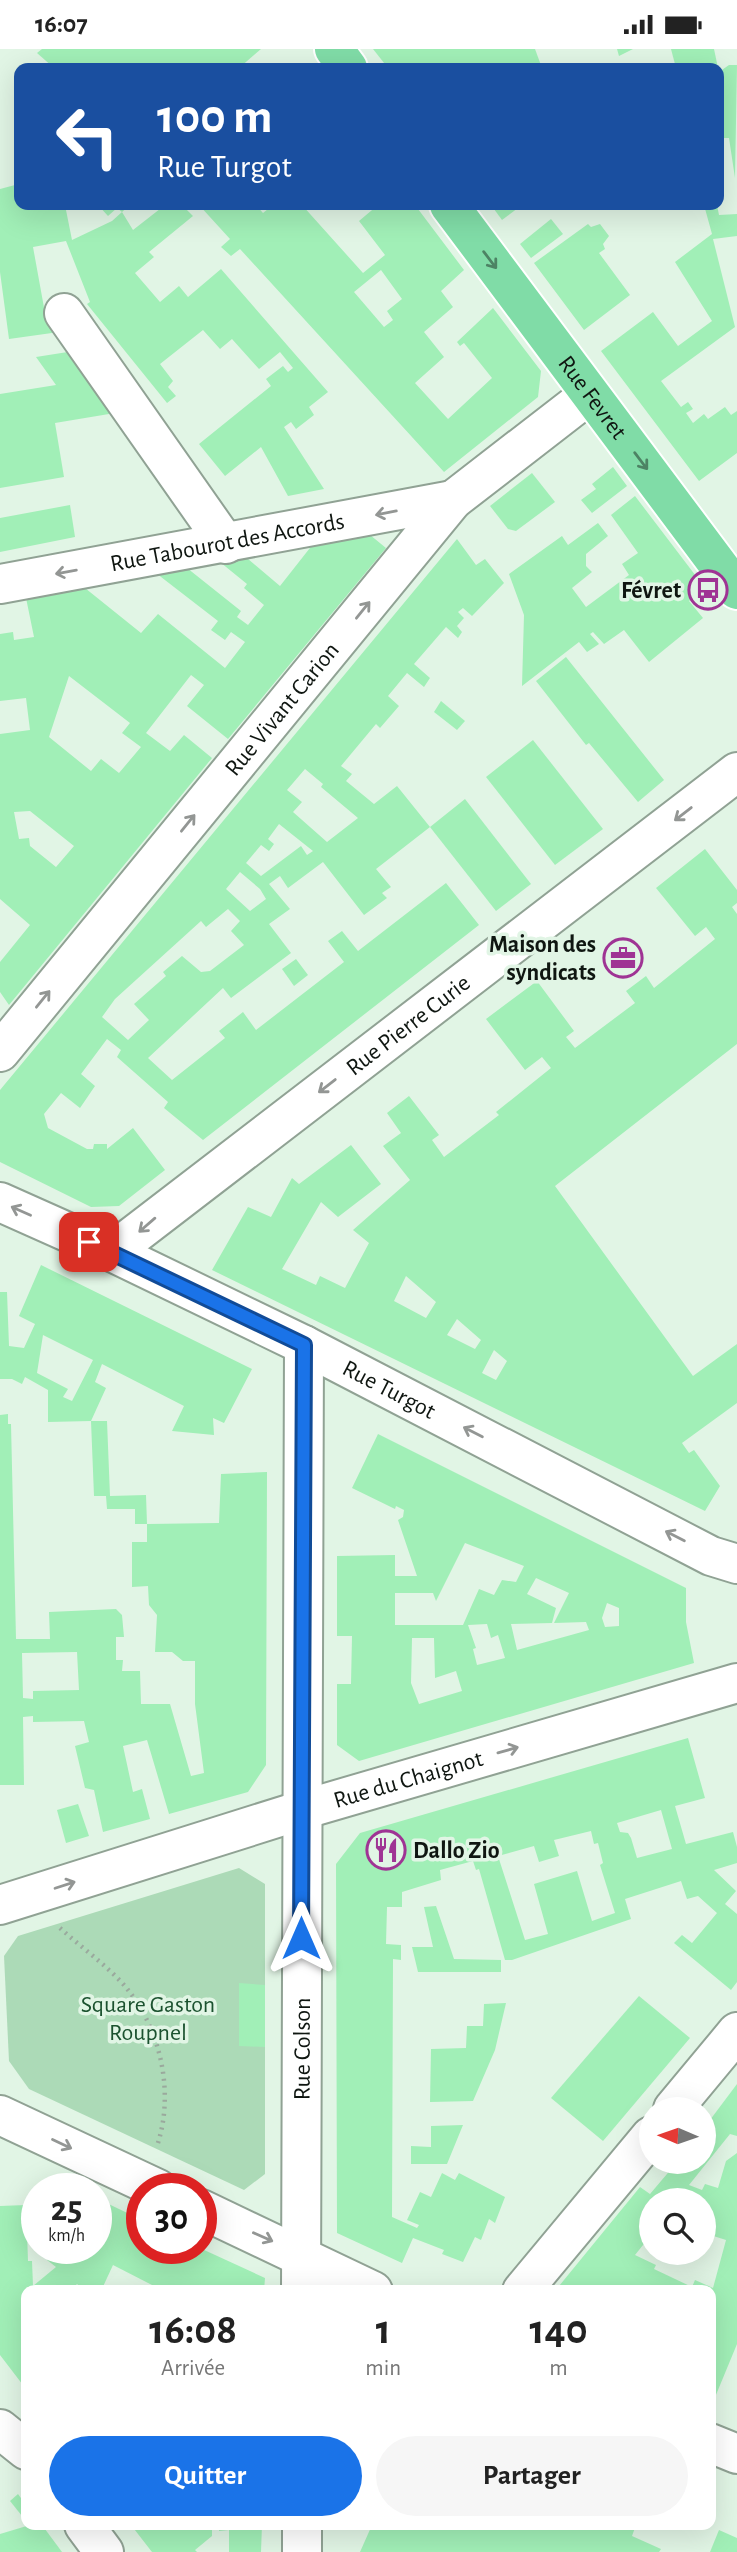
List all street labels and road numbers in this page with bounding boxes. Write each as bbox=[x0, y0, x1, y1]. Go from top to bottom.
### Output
street label: Rue Fevret bbox=[553, 352, 631, 444]
street label: Rue Tabourot des Accords bbox=[108, 509, 346, 576]
street label: Rue Vivant Carion bbox=[221, 638, 344, 781]
street label: Rue Pierre Curie bbox=[342, 971, 475, 1080]
street label: Rue Turgot bbox=[338, 1356, 439, 1424]
street label: Rue du Chaignot bbox=[331, 1747, 486, 1813]
street label: Rue Colson bbox=[291, 1998, 315, 2100]

